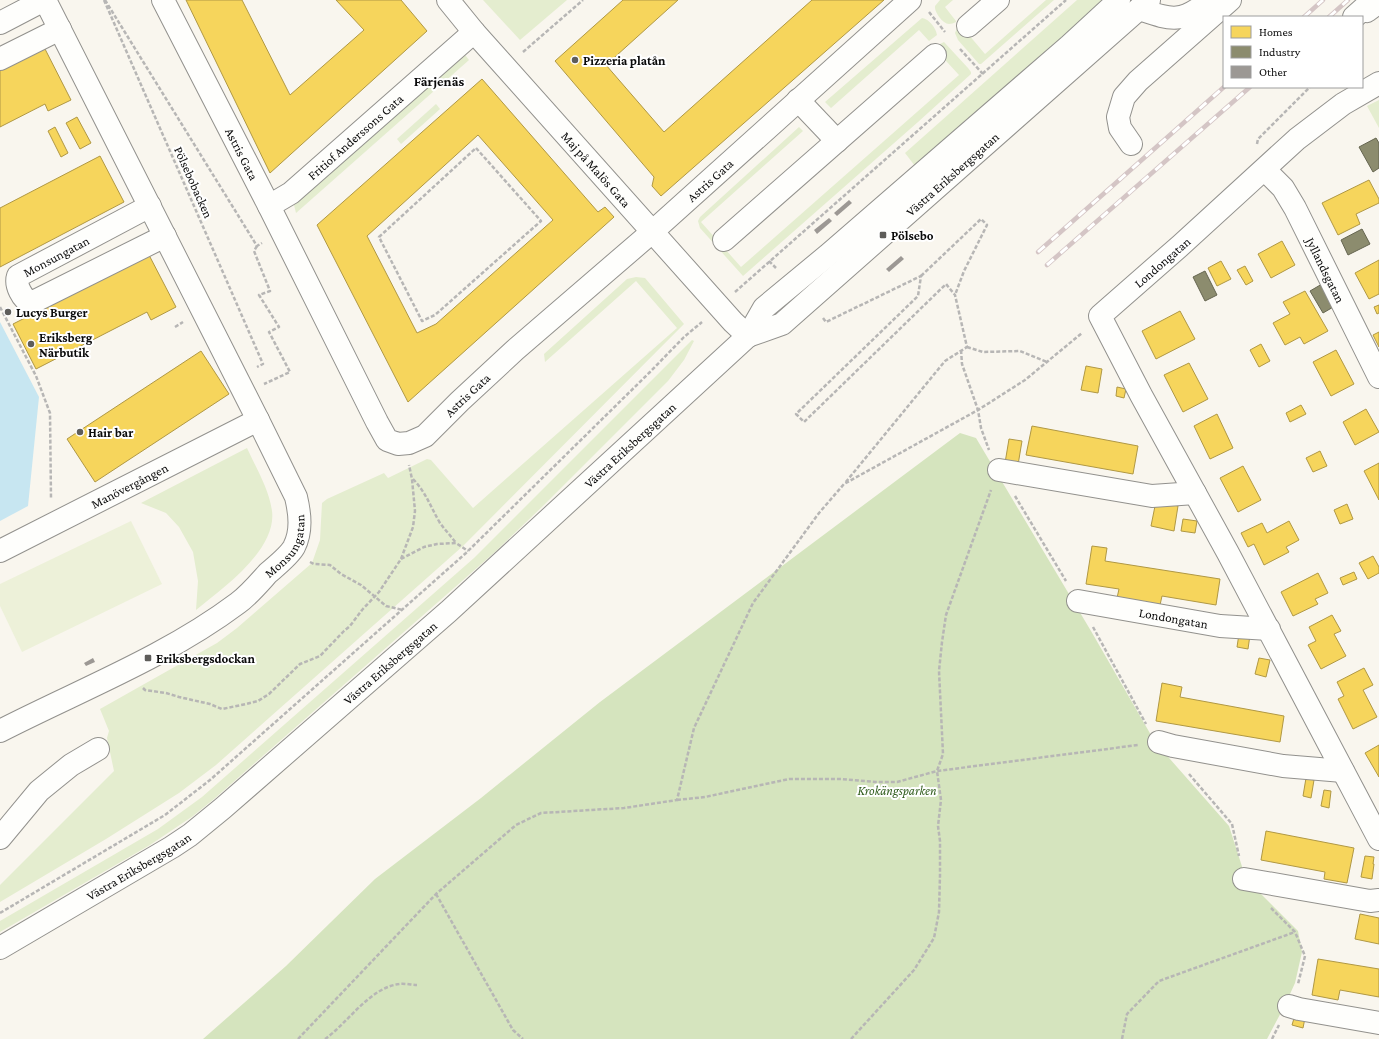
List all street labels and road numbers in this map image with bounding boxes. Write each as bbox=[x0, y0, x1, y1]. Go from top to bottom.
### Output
street label: Fritiof Anderssons Gata bbox=[305, 91, 406, 183]
street label: Astris Gata bbox=[222, 125, 261, 183]
street label: Maj på Malös Gata bbox=[558, 128, 634, 210]
street label: Västra Eriksbergsgatan bbox=[903, 129, 1002, 219]
street label: Pölsebobacken bbox=[171, 144, 216, 220]
street label: Astris Gata bbox=[684, 156, 736, 205]
street label: Monsungatan bbox=[21, 233, 92, 280]
street label: Londongatan bbox=[1131, 234, 1194, 291]
street label: Jyllandsgatan bbox=[1302, 234, 1348, 305]
street label: Astris Gata bbox=[442, 370, 493, 420]
street label: Västra Eriksbergsgatan bbox=[581, 399, 679, 491]
street label: Manövergången bbox=[88, 460, 171, 512]
street label: Monsungatan bbox=[261, 514, 308, 581]
street label: Londongatan bbox=[1138, 605, 1209, 632]
street label: Västra Eriksbergsgatan bbox=[340, 618, 440, 708]
street label: Västra Eriksbergsgatan bbox=[84, 829, 194, 904]

